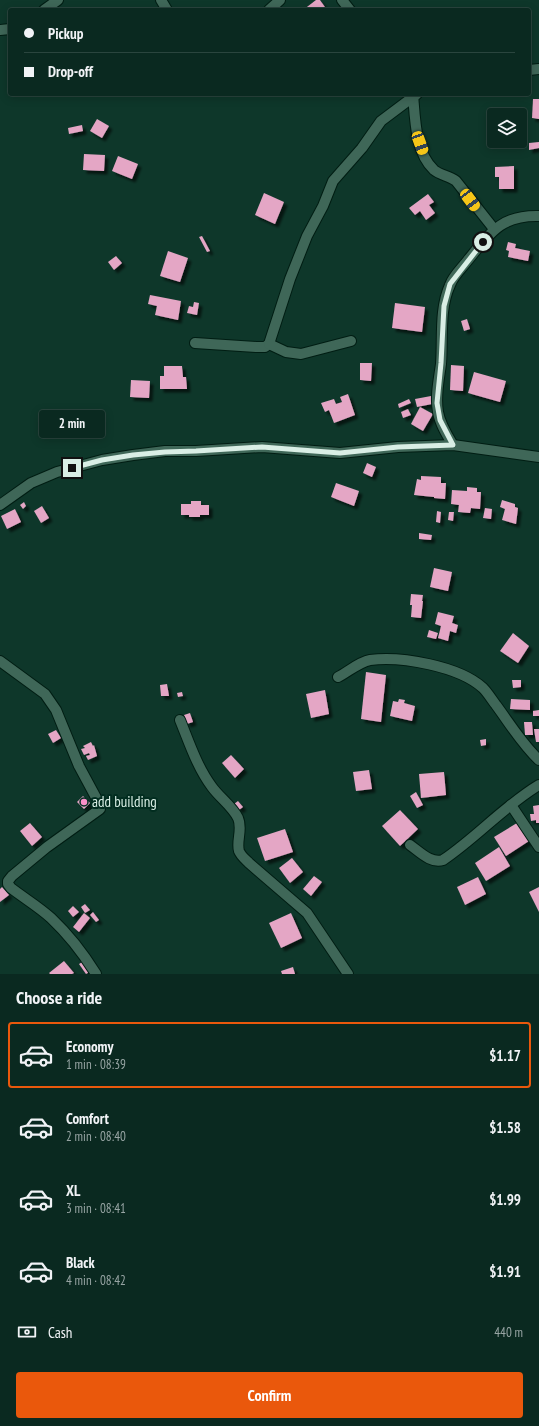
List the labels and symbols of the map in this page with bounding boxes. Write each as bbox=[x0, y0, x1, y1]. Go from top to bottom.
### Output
car bbox=[410, 130, 430, 156]
car bbox=[458, 187, 482, 213]
route start bbox=[474, 233, 492, 251]
callout: 2 min bbox=[39, 410, 105, 438]
route end bbox=[63, 459, 81, 477]
place label: add building bbox=[92, 792, 157, 811]
marker: add building bbox=[79, 797, 89, 807]

